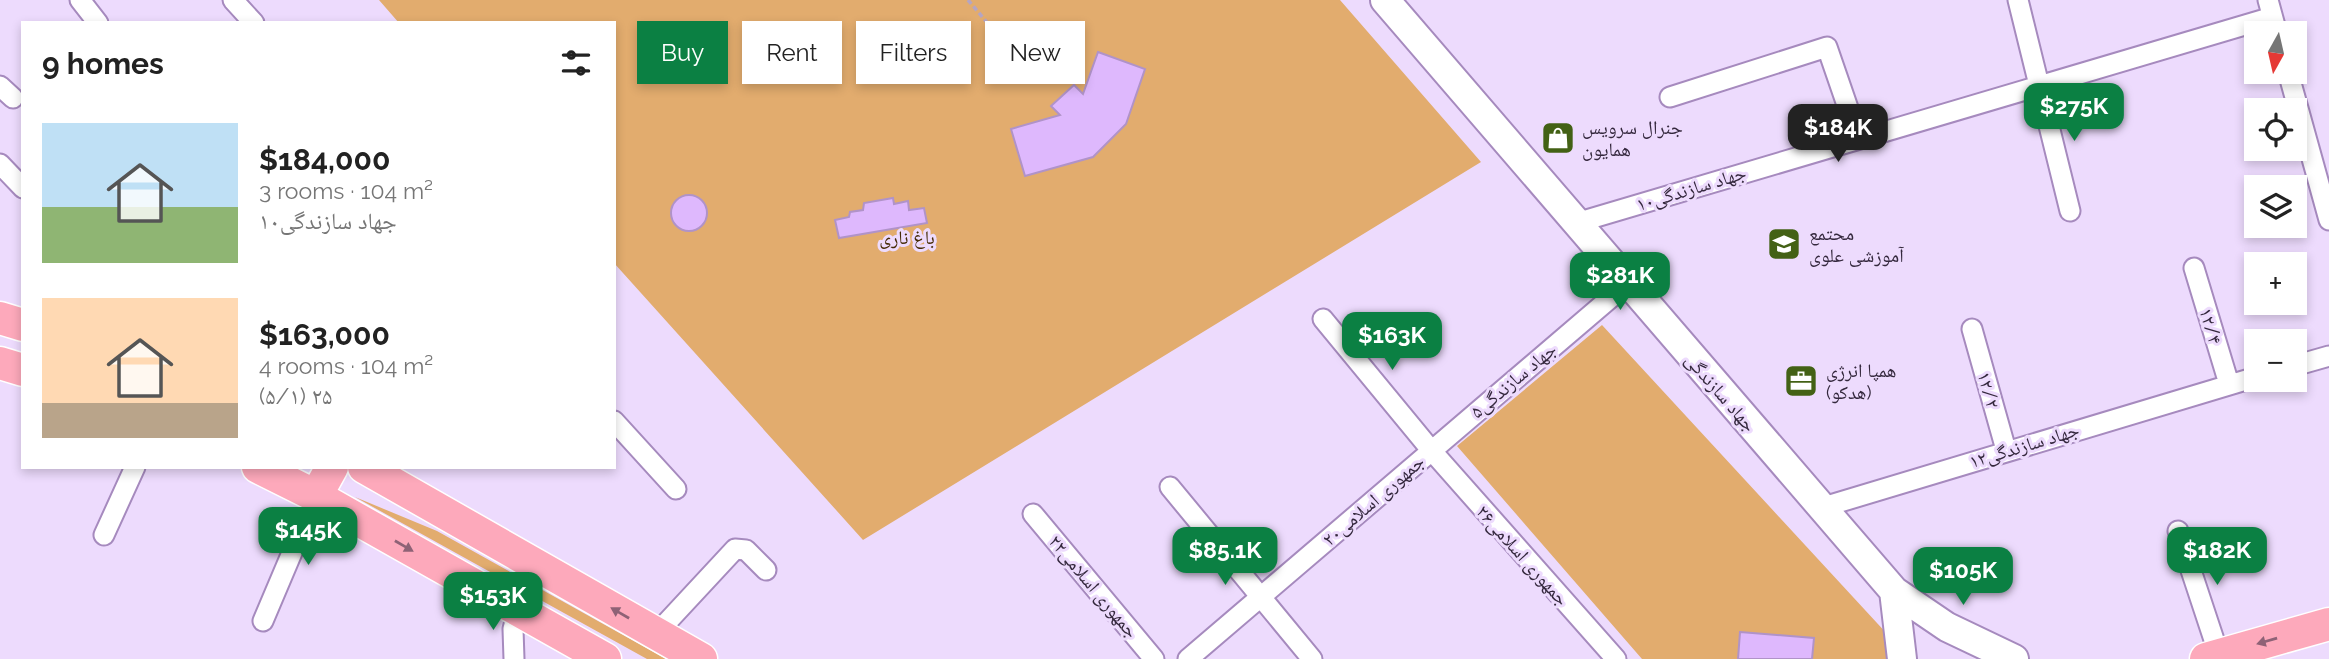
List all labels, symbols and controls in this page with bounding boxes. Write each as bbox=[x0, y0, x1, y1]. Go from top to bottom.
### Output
chip: Buy bbox=[637, 21, 728, 84]
chip: Rent bbox=[742, 21, 842, 84]
chip: Filters bbox=[856, 21, 971, 84]
chip: New bbox=[985, 21, 1085, 84]
north arrow bbox=[2244, 21, 2306, 84]
map controls bbox=[2244, 21, 2307, 392]
icon: filters bbox=[557, 44, 595, 82]
text: 9 homes bbox=[42, 46, 164, 81]
pin: $275K bbox=[2025, 83, 2123, 143]
text: $275K bbox=[2040, 92, 2108, 119]
button: locate bbox=[2244, 98, 2307, 161]
pin: $184K bbox=[1789, 104, 1887, 164]
text: $184K bbox=[1804, 113, 1872, 140]
place label: جنرال سرویس همایون bbox=[1582, 116, 1683, 161]
shop icon: جنرال سرویس همایون bbox=[1539, 119, 1577, 157]
text: $184,000 bbox=[259, 142, 390, 177]
icon: home bbox=[98, 151, 182, 235]
street label: جهاد سازندگی۱۰ bbox=[1633, 161, 1749, 216]
button: layers bbox=[2244, 175, 2307, 238]
text: 3 rooms · 104 m² bbox=[259, 177, 433, 204]
text: جهاد سازندگی۱۰ bbox=[259, 207, 397, 234]
place label: محتمع آموزشی علوی bbox=[1809, 222, 1905, 267]
school or university icon: محتمع آموزشی علوی bbox=[1765, 225, 1803, 263]
park label: باغ ناری bbox=[879, 226, 935, 249]
pin: $281K bbox=[1571, 252, 1669, 312]
button: + bbox=[2244, 252, 2307, 315]
text: $281K bbox=[1586, 261, 1654, 288]
street label: ۱۲/۴ bbox=[2195, 305, 2227, 347]
pin: $163K bbox=[1343, 312, 1441, 372]
text: $163,000 bbox=[259, 317, 390, 352]
text: $163K bbox=[1358, 321, 1426, 348]
icon: home bbox=[98, 326, 182, 410]
button: − bbox=[2244, 329, 2307, 392]
street label: جهاد سازندگی۵ bbox=[1466, 338, 1561, 423]
street label: جهاد سازندگی bbox=[1680, 348, 1761, 436]
text: 4 rooms · 104 m² bbox=[259, 352, 433, 379]
place label: همپا انرژی (هدکو) bbox=[1826, 359, 1897, 404]
office icon: همپا انرژی (هدکو) bbox=[1782, 362, 1820, 400]
street label: ۱۲/۲ bbox=[1973, 369, 2005, 411]
text: (۵/۱) ۲۵ bbox=[259, 382, 332, 409]
street label: جهاد سازندگی۱۲ bbox=[1966, 418, 2082, 473]
street label: جمهوری اسلامی۲۰ bbox=[1318, 450, 1429, 551]
street label: جمهوری اسلامی۲۶ bbox=[1471, 500, 1574, 610]
pin: $145K bbox=[259, 508, 357, 567]
text: $145K bbox=[274, 516, 342, 543]
pin: $85.1K bbox=[1168, 528, 1282, 587]
pin: $182K bbox=[2168, 528, 2266, 587]
street label: جمهوری اسلامی۲۲ bbox=[1044, 530, 1143, 643]
text: $85.1K bbox=[1188, 536, 1262, 563]
text: $182K bbox=[2183, 536, 2251, 563]
one-way arrow bbox=[395, 540, 414, 552]
pin: $105K bbox=[1914, 548, 2012, 607]
text: $105K bbox=[1929, 556, 1997, 583]
pin: $153K bbox=[444, 572, 542, 632]
text: $153K bbox=[460, 581, 526, 608]
one-way arrow bbox=[610, 608, 630, 620]
one-way arrow bbox=[2257, 637, 2278, 647]

